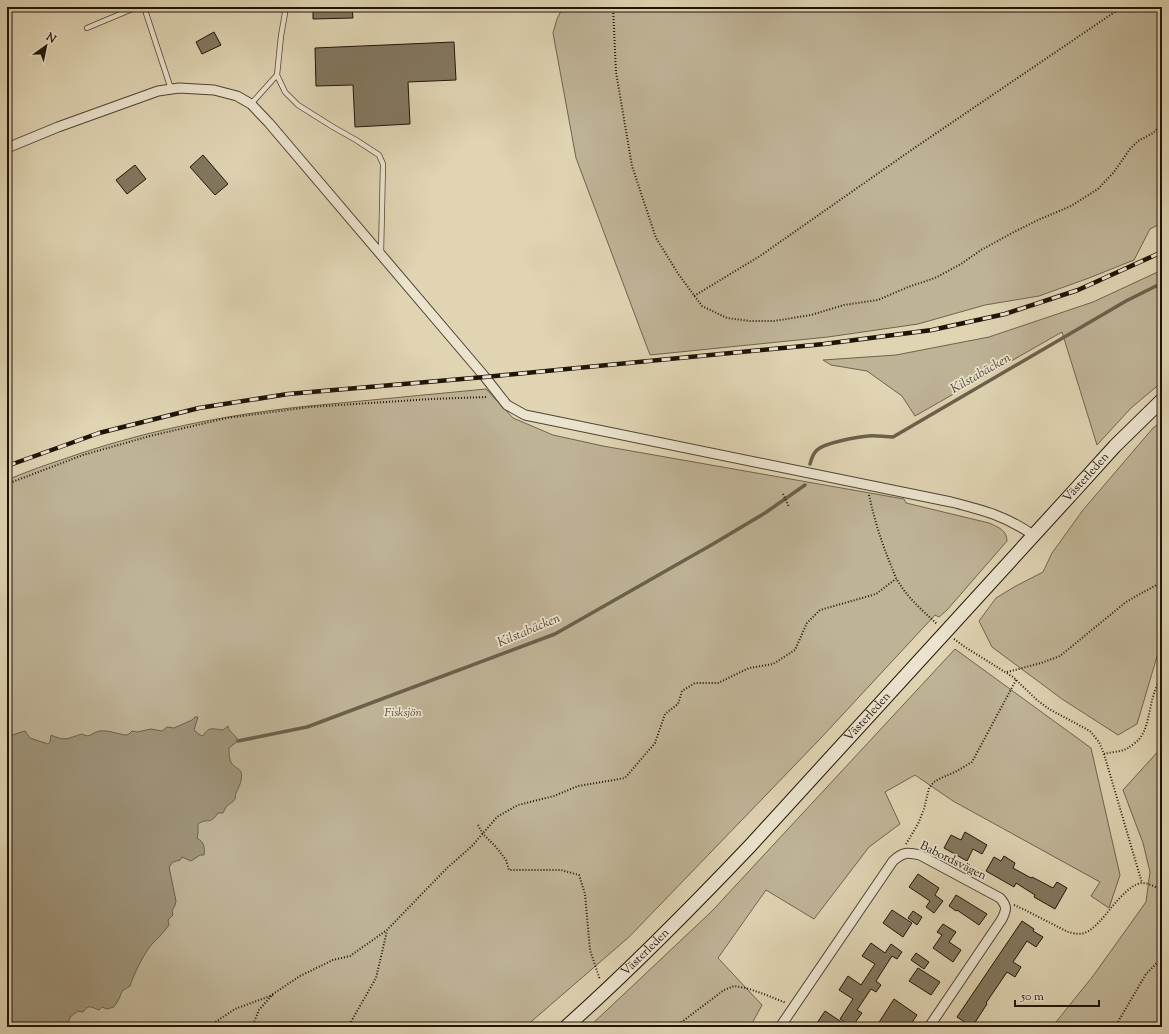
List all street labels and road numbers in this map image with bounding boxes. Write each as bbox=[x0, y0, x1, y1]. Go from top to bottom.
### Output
street label: Västerleden bbox=[1059, 449, 1114, 506]
street label: Västerleden bbox=[840, 688, 895, 746]
street label: Babordsvägen bbox=[917, 837, 989, 885]
street label: Västerleden bbox=[617, 924, 674, 980]

